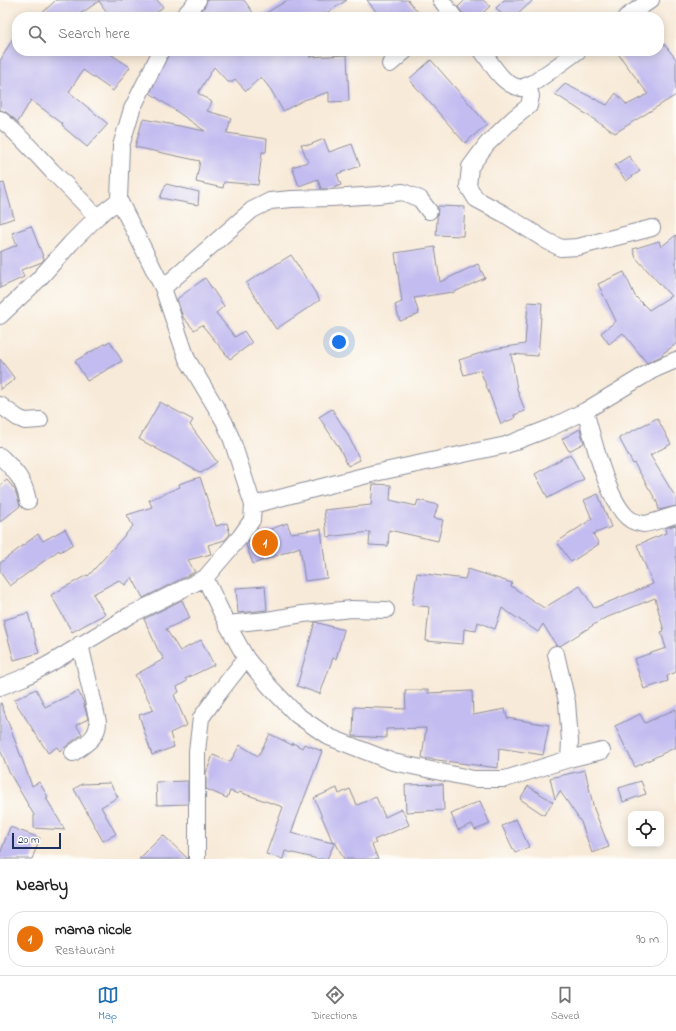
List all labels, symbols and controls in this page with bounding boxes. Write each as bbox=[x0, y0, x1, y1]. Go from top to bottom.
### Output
search box bbox=[12, 12, 664, 56]
icon: search bbox=[26, 23, 48, 45]
text: Search here bbox=[58, 23, 130, 45]
your location bbox=[329, 332, 349, 352]
pin: 1 bbox=[252, 528, 278, 558]
map controls bbox=[628, 811, 664, 847]
button: locate bbox=[628, 811, 664, 847]
scale bar bbox=[12, 831, 61, 850]
text: 20 m bbox=[18, 832, 40, 848]
text: Nearby bbox=[16, 873, 68, 898]
text: mama nicole bbox=[55, 919, 132, 941]
text: 1 bbox=[28, 930, 32, 949]
text: 90 m bbox=[636, 930, 659, 949]
text: Restaurant bbox=[55, 941, 115, 960]
tab: Map bbox=[97, 984, 119, 1024]
tab: Directions bbox=[312, 984, 357, 1024]
tab: Saved bbox=[551, 984, 579, 1024]

